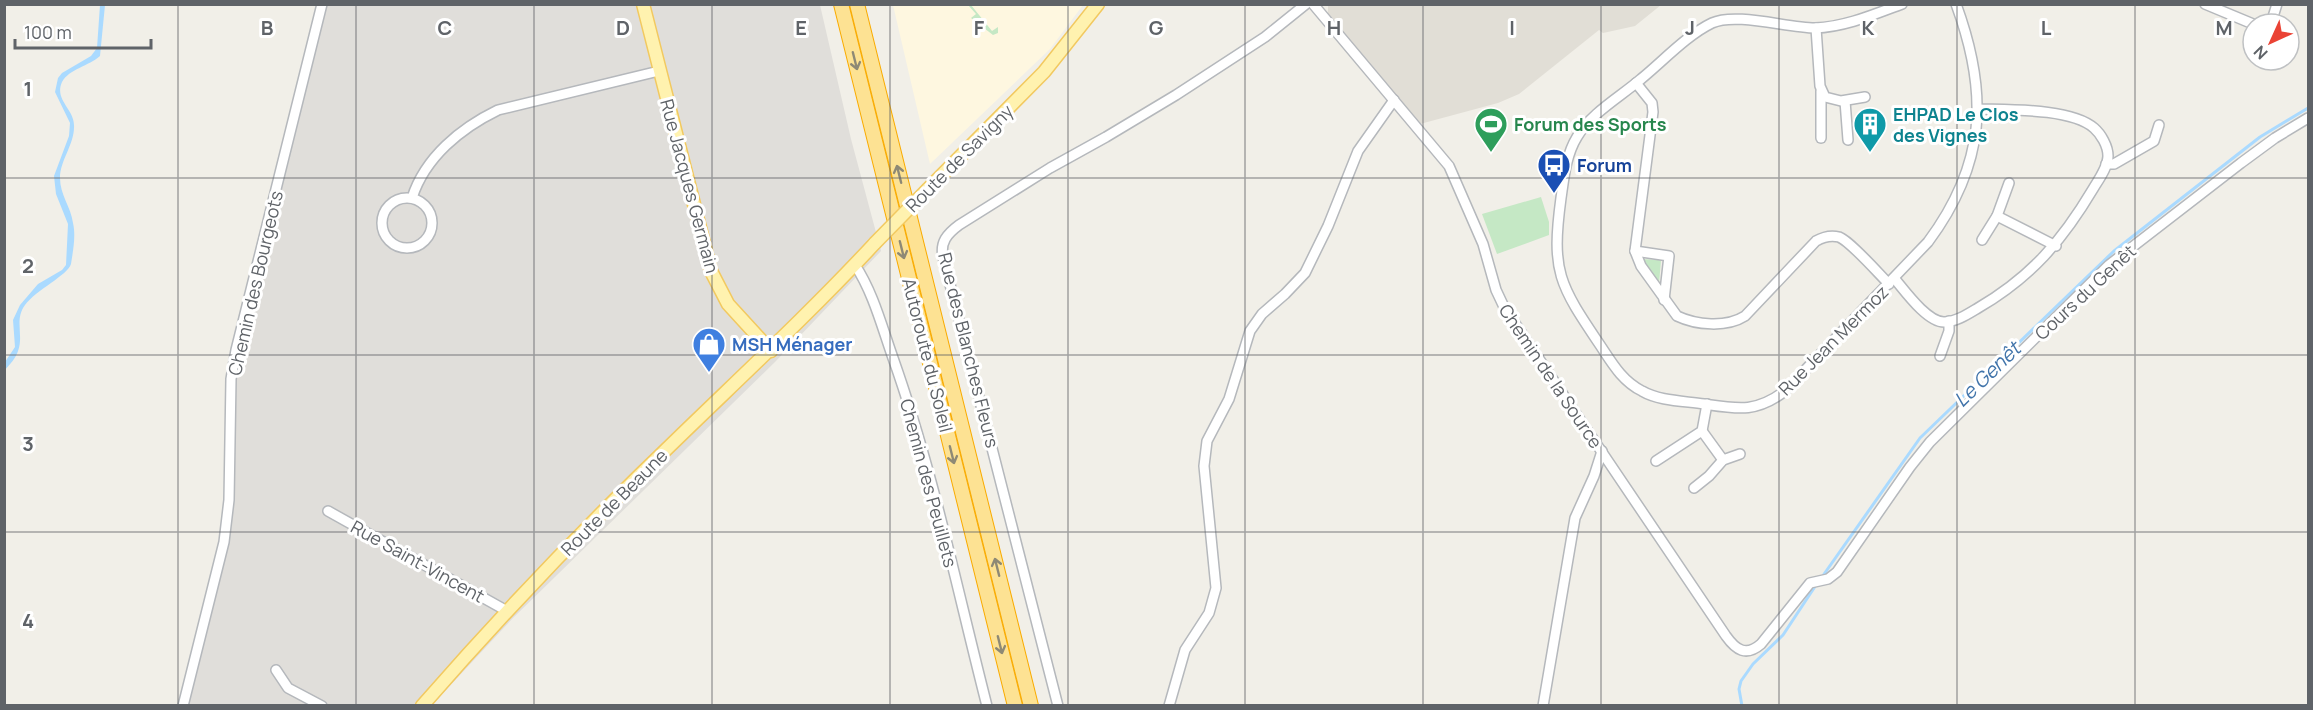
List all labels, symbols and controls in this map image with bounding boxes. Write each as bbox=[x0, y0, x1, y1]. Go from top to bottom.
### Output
scale bar bbox=[15, 12, 152, 50]
north arrow bbox=[2241, 12, 2301, 72]
text: B bbox=[261, 14, 274, 41]
text: C bbox=[438, 14, 452, 41]
text: D bbox=[616, 14, 630, 41]
text: E bbox=[795, 14, 807, 41]
text: F bbox=[974, 14, 985, 41]
text: G bbox=[1149, 14, 1164, 41]
text: H bbox=[1327, 14, 1341, 41]
text: I bbox=[1509, 14, 1515, 41]
text: J bbox=[1685, 14, 1695, 41]
text: K bbox=[1862, 14, 1875, 41]
text: L bbox=[2041, 14, 2052, 41]
text: M bbox=[2215, 14, 2233, 41]
text: 100 m bbox=[24, 20, 72, 44]
text: N bbox=[2249, 41, 2272, 64]
one-way arrow bbox=[849, 51, 861, 70]
text: 1 bbox=[24, 75, 32, 102]
street label: Rue Jacques Germain bbox=[655, 96, 725, 276]
street label: Route de Savigny bbox=[900, 99, 1018, 217]
place label: EHPAD Le Clos des Vignes bbox=[1893, 102, 2019, 147]
sports icon: Forum des Sports bbox=[1473, 106, 1509, 153]
building icon: EHPAD Le Clos des Vignes bbox=[1852, 106, 1888, 153]
place label: Forum des Sports bbox=[1514, 112, 1667, 136]
bus stop icon: Forum bbox=[1536, 147, 1572, 194]
place label: Forum bbox=[1577, 153, 1632, 177]
one-way arrow bbox=[893, 165, 905, 184]
street label: Chemin des Bourgeots bbox=[222, 188, 288, 378]
street label: Cours du Genêt bbox=[2029, 239, 2141, 345]
one-way arrow bbox=[897, 241, 908, 260]
street label: Rue des Blanches Fleurs bbox=[933, 250, 1005, 450]
text: 2 bbox=[22, 252, 34, 279]
street label: Autoroute du Soleil bbox=[897, 275, 959, 435]
street label: Rue Jean Mermoz bbox=[1773, 280, 1893, 400]
street label: Chemin de la Source bbox=[1494, 299, 1608, 453]
shop icon: MSH Ménager bbox=[691, 326, 727, 373]
place label: MSH Ménager bbox=[732, 332, 853, 356]
water label: Le Genêt bbox=[1948, 334, 2028, 413]
street label: Chemin des Peuillets bbox=[895, 396, 963, 570]
text: 3 bbox=[22, 430, 34, 457]
street label: Route de Beaune bbox=[555, 443, 673, 561]
one-way arrow bbox=[947, 446, 959, 465]
street label: Rue Saint-Vincent bbox=[347, 514, 489, 608]
one-way arrow bbox=[990, 558, 1002, 577]
text: 4 bbox=[22, 607, 34, 634]
one-way arrow bbox=[994, 635, 1006, 654]

